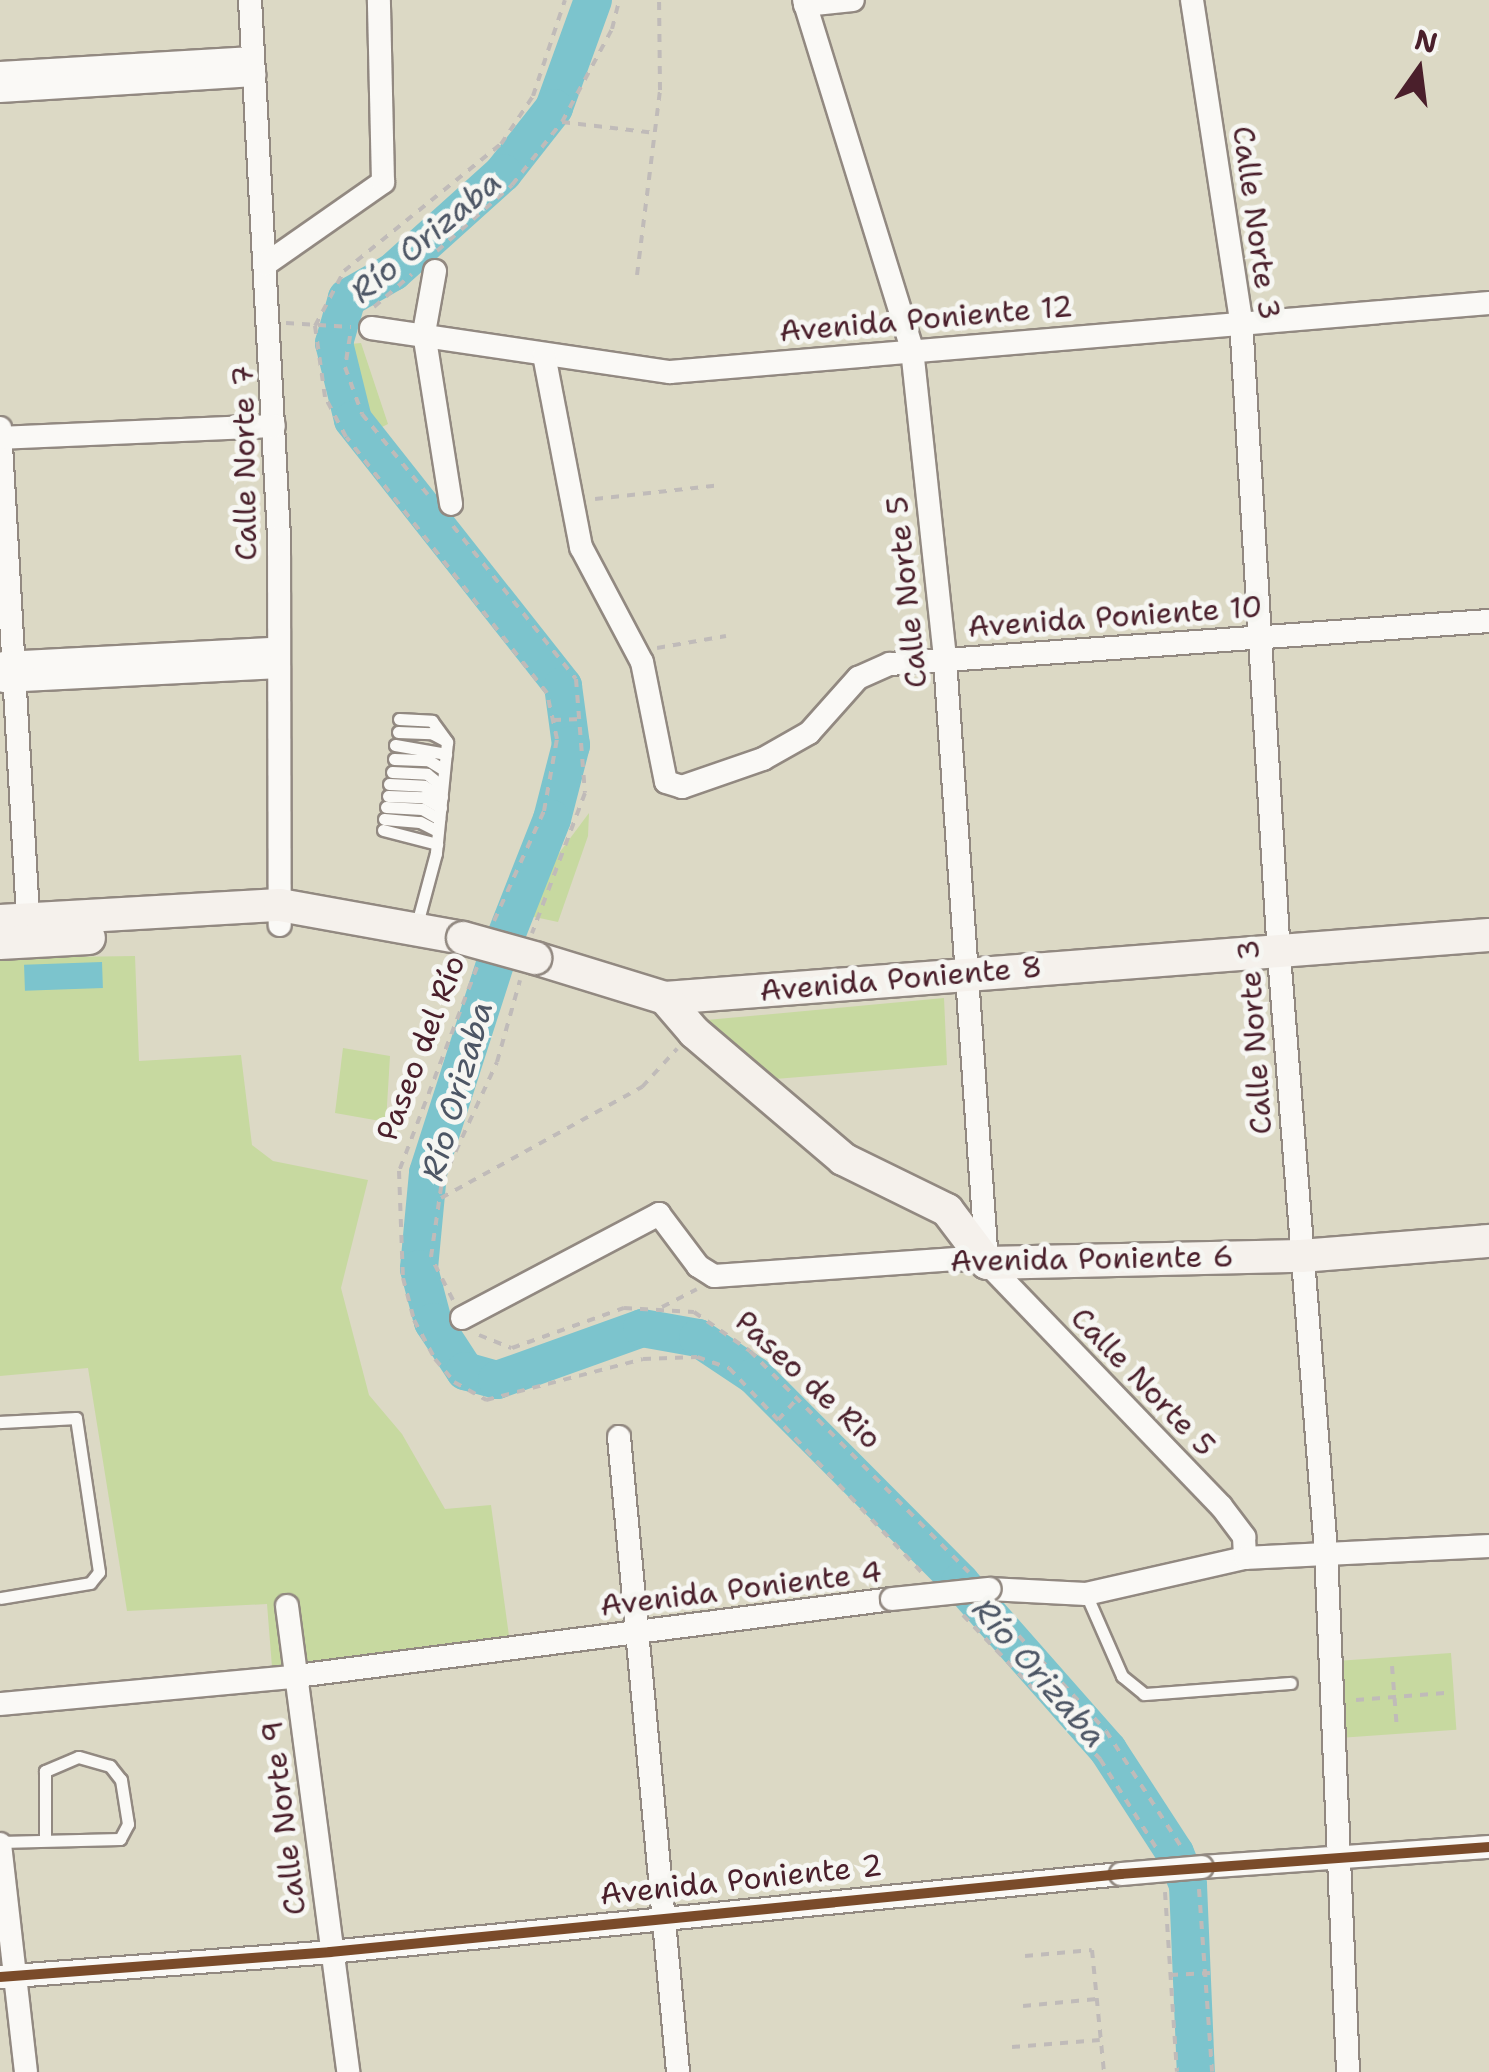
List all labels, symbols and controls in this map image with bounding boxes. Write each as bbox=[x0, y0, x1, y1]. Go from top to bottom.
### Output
north arrow bbox=[1369, 20, 1469, 120]
text: N bbox=[1411, 20, 1442, 62]
street label: Calle Norte 3 bbox=[1225, 124, 1287, 322]
water label: Río Orizaba bbox=[343, 163, 509, 311]
street label: Avenida Poniente 12 bbox=[778, 288, 1074, 350]
street label: Calle Norte 7 bbox=[225, 365, 265, 561]
street label: Calle Norte 5 bbox=[879, 494, 935, 690]
street label: Avenida Poniente 10 bbox=[966, 589, 1264, 645]
street label: Calle Norte 3 bbox=[1230, 938, 1280, 1136]
street label: Avenida Poniente 8 bbox=[758, 949, 1044, 1009]
street label: Paseo del Río bbox=[369, 950, 473, 1146]
water label: Río Orizaba bbox=[413, 997, 501, 1185]
street label: Avenida Poniente 6 bbox=[950, 1239, 1234, 1279]
street label: Calle Norte 5 bbox=[1063, 1300, 1223, 1464]
street label: Paseo de Rio bbox=[727, 1303, 889, 1457]
street label: Avenida Poniente 4 bbox=[598, 1554, 884, 1624]
water label: Río Orizaba bbox=[964, 1591, 1114, 1755]
street label: Calle Norte 9 bbox=[254, 1719, 314, 1917]
street label: Avenida Poniente 2 bbox=[598, 1847, 884, 1913]

